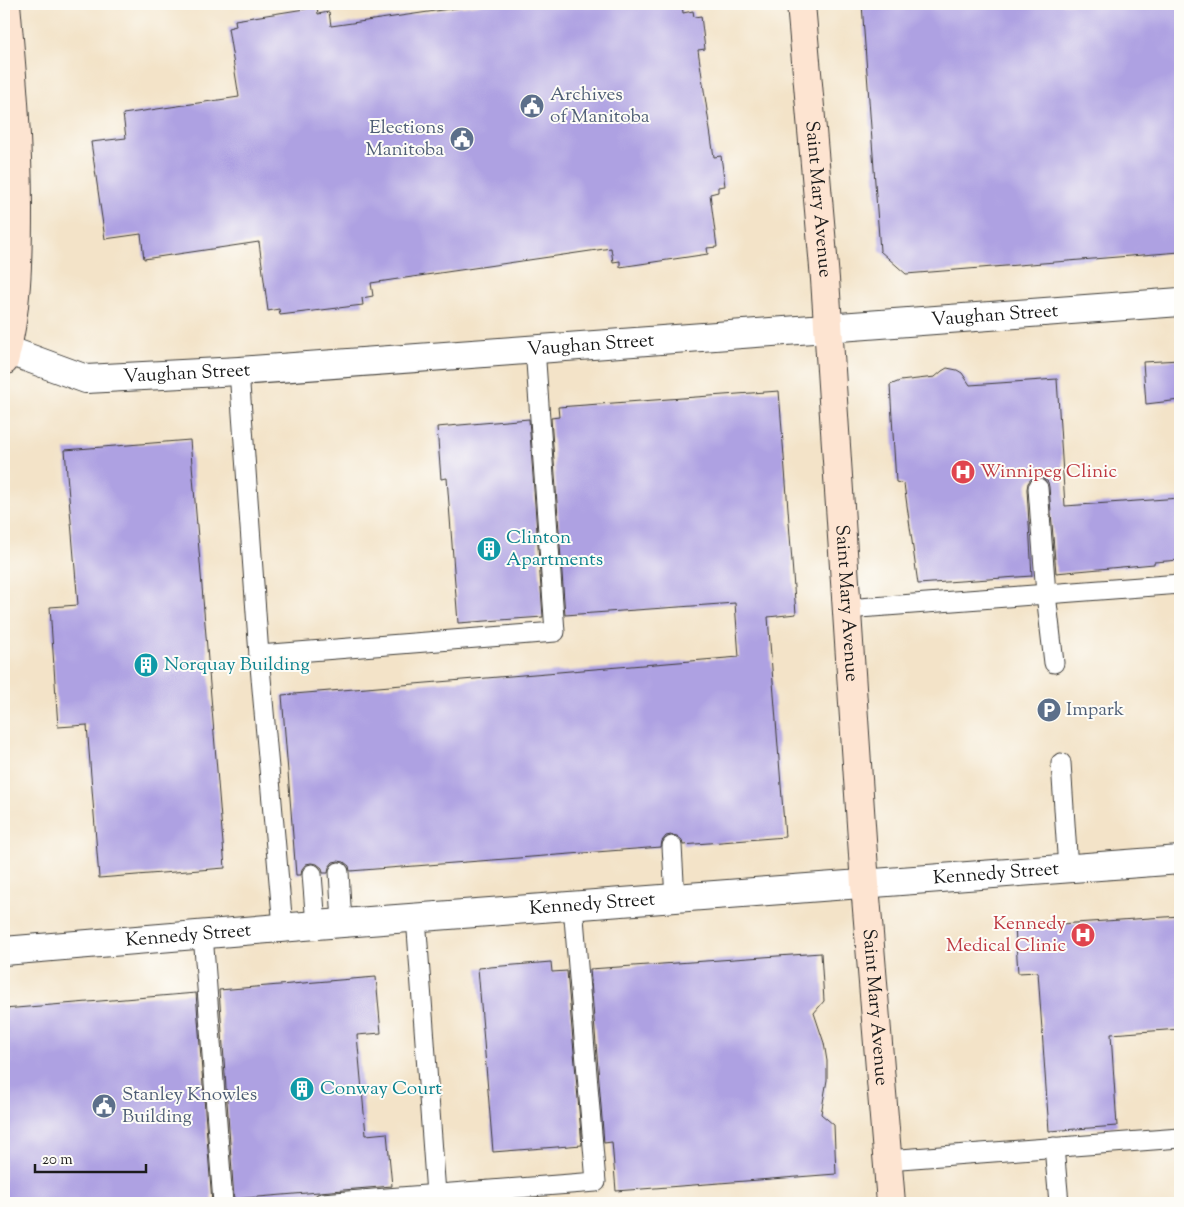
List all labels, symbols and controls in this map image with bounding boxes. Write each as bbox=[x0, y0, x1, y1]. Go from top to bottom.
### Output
place label: Archives of Manitoba bbox=[550, 82, 650, 131]
public building icon: Archives of Manitoba bbox=[519, 93, 545, 119]
place label: Elections Manitoba bbox=[365, 115, 444, 164]
street label: Saint Mary Avenue bbox=[798, 120, 838, 279]
public building icon: Elections Manitoba bbox=[449, 126, 475, 152]
street label: Vaughan Street bbox=[930, 297, 1060, 334]
street label: Vaughan Street bbox=[526, 327, 656, 363]
street label: Vaughan Street bbox=[122, 357, 252, 391]
hospital icon: Winnipeg Clinic bbox=[950, 459, 976, 485]
place label: Winnipeg Clinic bbox=[980, 459, 1117, 486]
street label: Saint Mary Avenue bbox=[828, 524, 865, 683]
place label: Clinton Apartments bbox=[506, 525, 603, 574]
building icon: Clinton Apartments bbox=[476, 536, 502, 562]
building icon: Norquay Building bbox=[133, 652, 159, 678]
place label: Norquay Building bbox=[164, 652, 310, 679]
parking icon: Impark bbox=[1036, 697, 1062, 723]
place label: Impark bbox=[1066, 697, 1125, 724]
street label: Kennedy Street bbox=[932, 856, 1060, 892]
street label: Kennedy Street bbox=[528, 886, 657, 922]
place label: Kennedy Medical Clinic bbox=[946, 911, 1067, 960]
street label: Kennedy Street bbox=[124, 917, 253, 954]
hospital icon: Kennedy Medical Clinic bbox=[1070, 922, 1096, 948]
street label: Saint Mary Avenue bbox=[855, 928, 895, 1087]
building icon: Conway Court bbox=[289, 1076, 315, 1102]
place label: Conway Court bbox=[320, 1076, 442, 1103]
place label: Stanley Knowles Building bbox=[122, 1082, 257, 1131]
public building icon: Stanley Knowles Building bbox=[91, 1093, 117, 1119]
scale bar bbox=[35, 1142, 146, 1174]
text: 20 m bbox=[42, 1150, 73, 1171]

